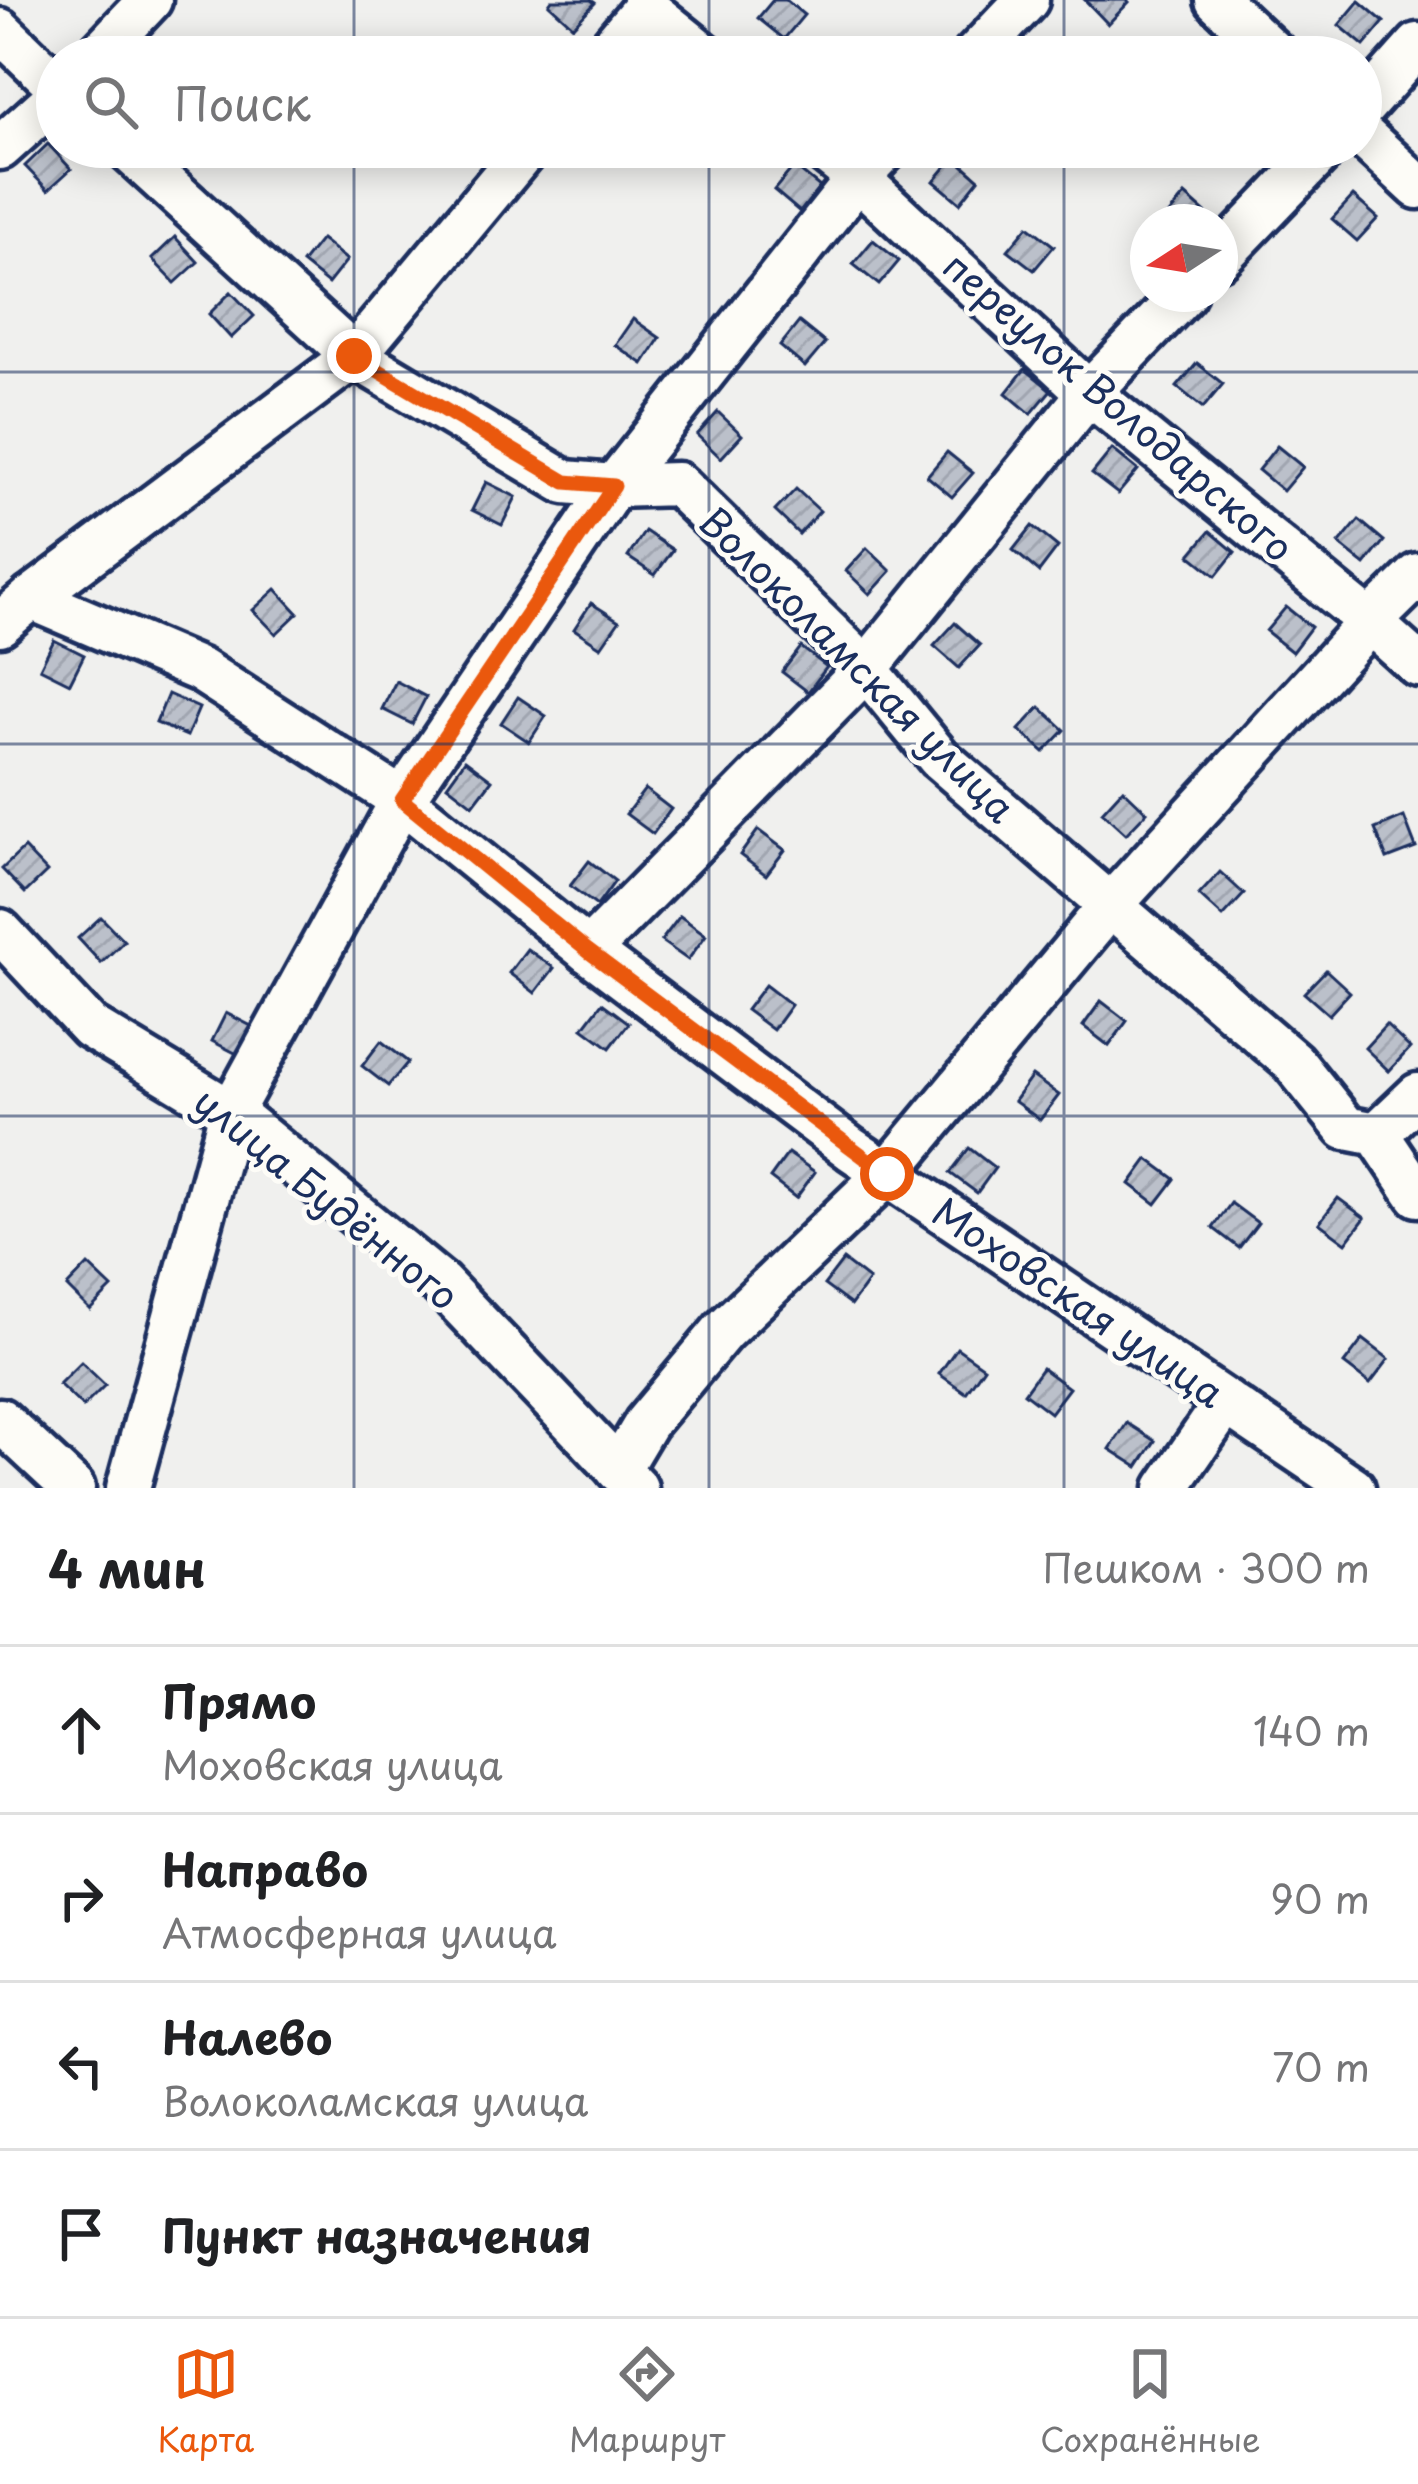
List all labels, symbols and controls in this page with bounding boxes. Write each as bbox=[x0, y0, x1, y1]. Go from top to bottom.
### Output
search box bbox=[36, 36, 1382, 168]
text: Поиск bbox=[174, 68, 311, 136]
icon: search bbox=[78, 69, 144, 135]
north arrow bbox=[1130, 204, 1238, 312]
street label: переулок Володарского bbox=[931, 236, 1308, 574]
route end bbox=[327, 329, 381, 383]
street label: Волоколамская улица bbox=[687, 492, 1031, 835]
street label: улица Будённого bbox=[182, 1071, 473, 1323]
route start bbox=[860, 1147, 914, 1201]
street label: Моховская улица bbox=[922, 1181, 1237, 1421]
text: 4 мин bbox=[48, 1528, 206, 1605]
text: Пешком · 300 m bbox=[1042, 1537, 1370, 1596]
text: Прямо bbox=[162, 1666, 316, 1734]
icon: ahead bbox=[48, 1697, 114, 1763]
text: 140 m bbox=[1253, 1700, 1370, 1759]
text: Моховская улица bbox=[162, 1734, 503, 1793]
text: Направо bbox=[162, 1834, 368, 1902]
icon: right bbox=[48, 1865, 114, 1931]
text: 90 m bbox=[1270, 1868, 1370, 1927]
text: Атмосферная улица bbox=[162, 1902, 557, 1961]
text: Налево bbox=[162, 2002, 332, 2070]
icon: left bbox=[48, 2033, 114, 2099]
text: 70 m bbox=[1272, 2036, 1370, 2095]
text: Волоколамская улица bbox=[162, 2070, 588, 2129]
text: Пункт назначения bbox=[162, 2200, 592, 2268]
icon: arrive bbox=[48, 2201, 114, 2267]
tab: Карта bbox=[157, 2341, 254, 2463]
tab: Маршрут bbox=[569, 2341, 725, 2463]
tab: Сохранённые bbox=[1040, 2341, 1261, 2463]

